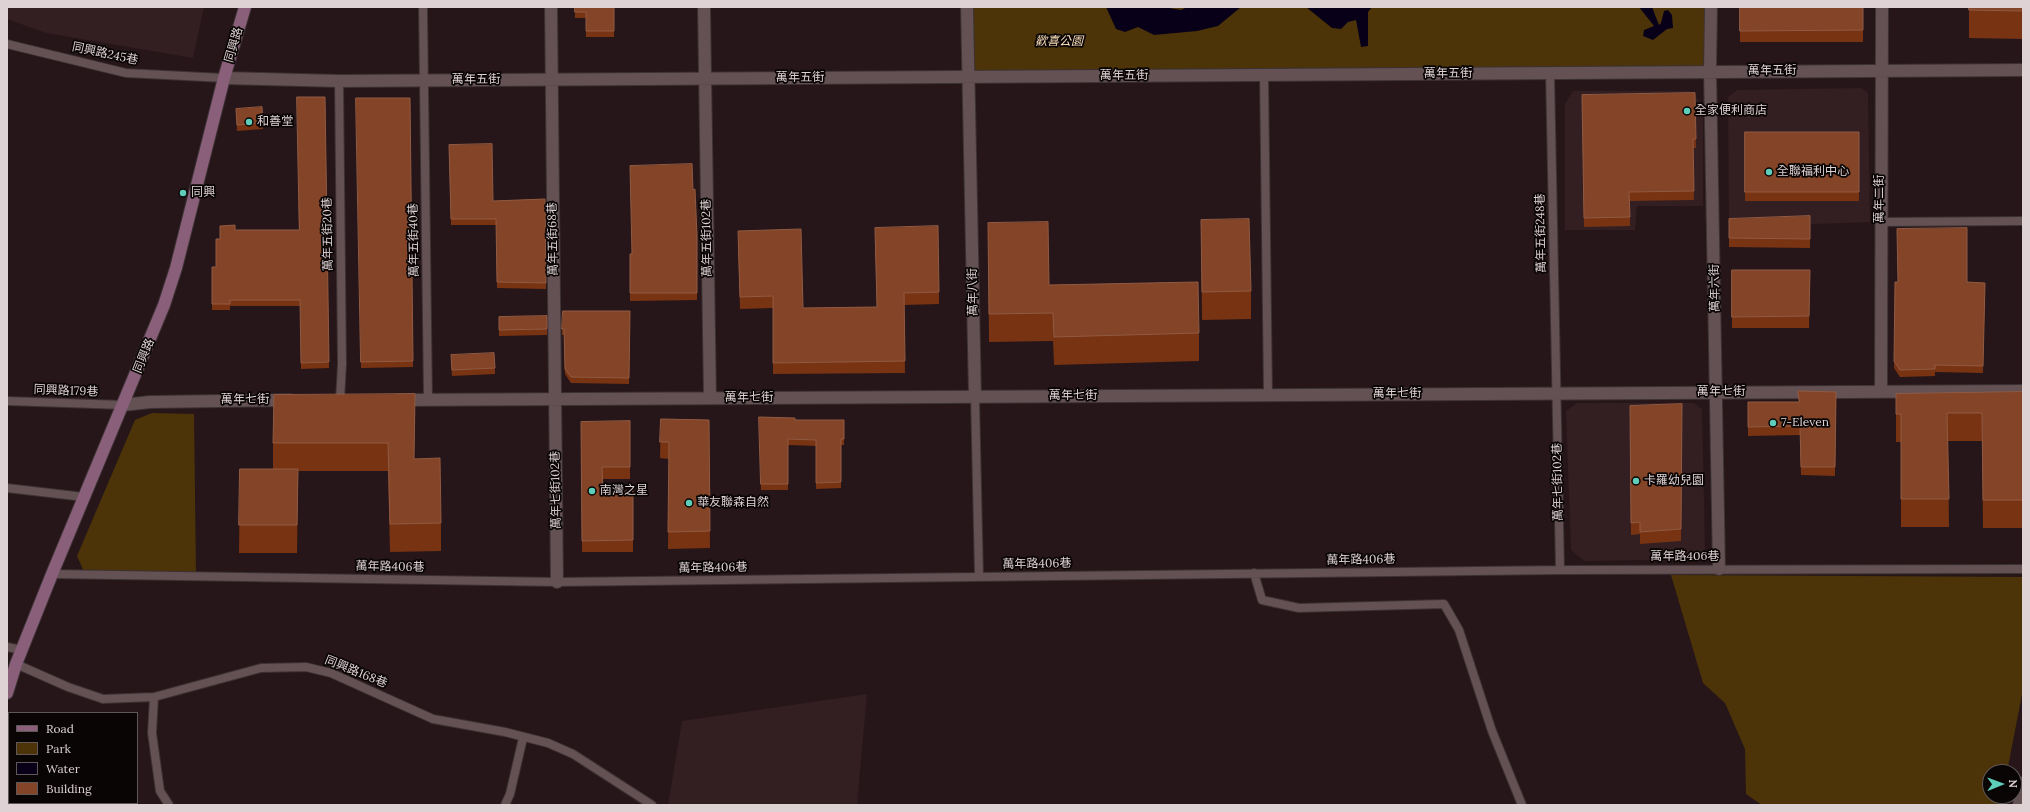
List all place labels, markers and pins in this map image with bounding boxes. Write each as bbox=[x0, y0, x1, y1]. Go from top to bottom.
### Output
place label: 全家便利商店 bbox=[1695, 104, 1767, 118]
marker: 全家便利商店 bbox=[1682, 106, 1692, 116]
place label: 和善堂 bbox=[257, 115, 293, 129]
marker: 和善堂 bbox=[244, 117, 254, 127]
place label: 全聯福利中心 bbox=[1777, 165, 1849, 179]
marker: 全聯福利中心 bbox=[1764, 167, 1774, 177]
place label: 同興 bbox=[191, 186, 215, 200]
marker: 同興 bbox=[178, 188, 188, 198]
place label: 7-Eleven bbox=[1781, 416, 1829, 430]
marker: 7-Eleven bbox=[1768, 418, 1778, 428]
place label: 卡羅幼兒園 bbox=[1644, 474, 1704, 488]
marker: 卡羅幼兒園 bbox=[1631, 476, 1641, 486]
place label: 南灣之星 bbox=[600, 484, 648, 498]
marker: 南灣之星 bbox=[587, 486, 597, 496]
place label: 華友聯森自然 bbox=[697, 496, 769, 510]
marker: 華友聯森自然 bbox=[684, 498, 694, 508]

